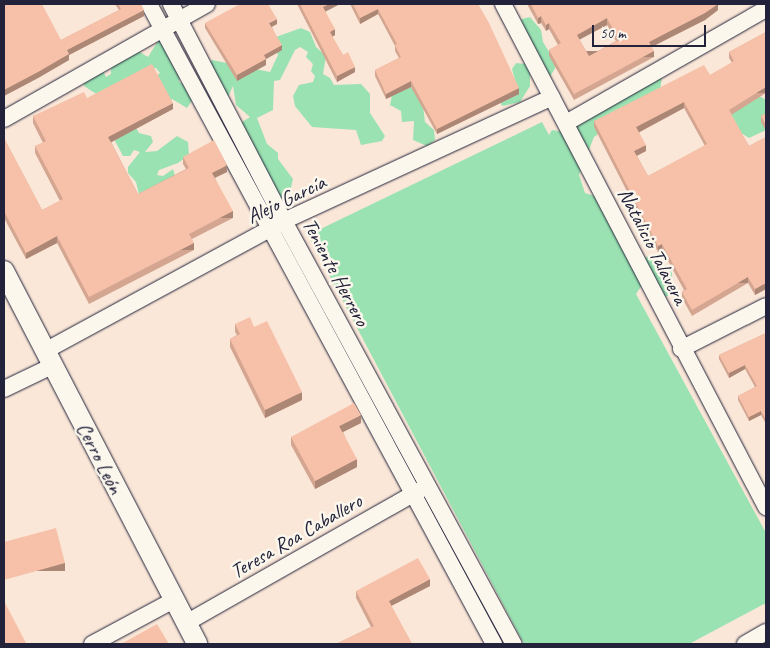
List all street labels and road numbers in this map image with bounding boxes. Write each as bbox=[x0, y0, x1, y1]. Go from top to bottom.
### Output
street label: Alejo García bbox=[242, 169, 330, 229]
street label: Natalicio Talavera bbox=[613, 183, 693, 309]
street label: Teniente Herrero bbox=[297, 214, 375, 330]
street label: Cerro León bbox=[71, 418, 129, 498]
street label: Teresa Roa Caballero bbox=[226, 488, 366, 584]

